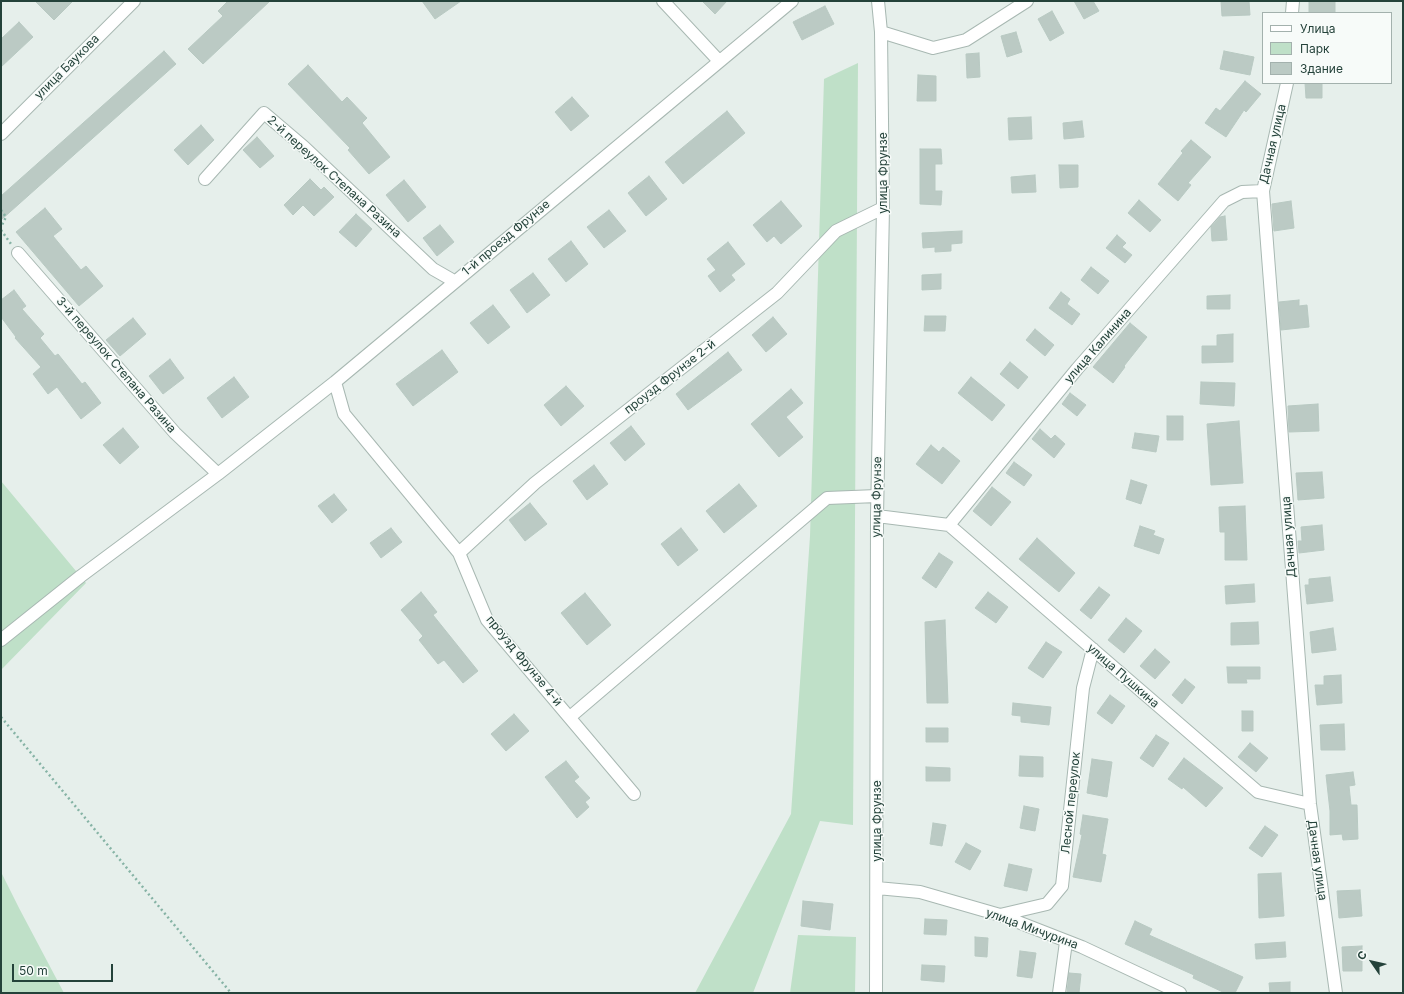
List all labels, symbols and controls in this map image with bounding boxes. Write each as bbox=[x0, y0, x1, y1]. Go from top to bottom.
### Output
legend bbox=[1262, 12, 1392, 84]
text: Улица bbox=[1300, 21, 1335, 36]
street label: улица Баукова bbox=[32, 32, 102, 102]
text: Парк bbox=[1300, 41, 1330, 56]
text: Здание bbox=[1300, 61, 1343, 76]
street label: Дачная улица bbox=[1257, 103, 1289, 185]
street label: 2-й переулок Степана Разина bbox=[264, 113, 404, 241]
street label: улица Фрунзе bbox=[876, 132, 890, 214]
street label: 1-й проезд Фрунзе bbox=[459, 197, 553, 279]
street label: 3-й переулок Степана Разина bbox=[53, 294, 179, 436]
street label: улица Калинина bbox=[1062, 306, 1134, 386]
street label: проузд Фрунзе 2-й bbox=[622, 337, 718, 417]
street label: улица Фрунзе bbox=[869, 456, 885, 538]
street label: Дачная улица bbox=[1279, 496, 1299, 578]
street label: проузд Фрунзе 4-й bbox=[483, 613, 565, 709]
street label: улица Пушкина bbox=[1084, 641, 1162, 711]
street label: Лесной переулок bbox=[1058, 751, 1084, 855]
street label: улица Фрунзе bbox=[870, 780, 884, 862]
street label: Дачная улица bbox=[1304, 819, 1330, 901]
street label: улица Мичурина bbox=[984, 906, 1080, 952]
north arrow bbox=[1352, 942, 1392, 982]
text: С bbox=[1354, 948, 1370, 963]
scale bar bbox=[14, 956, 115, 982]
text: 50 m bbox=[19, 963, 48, 978]

